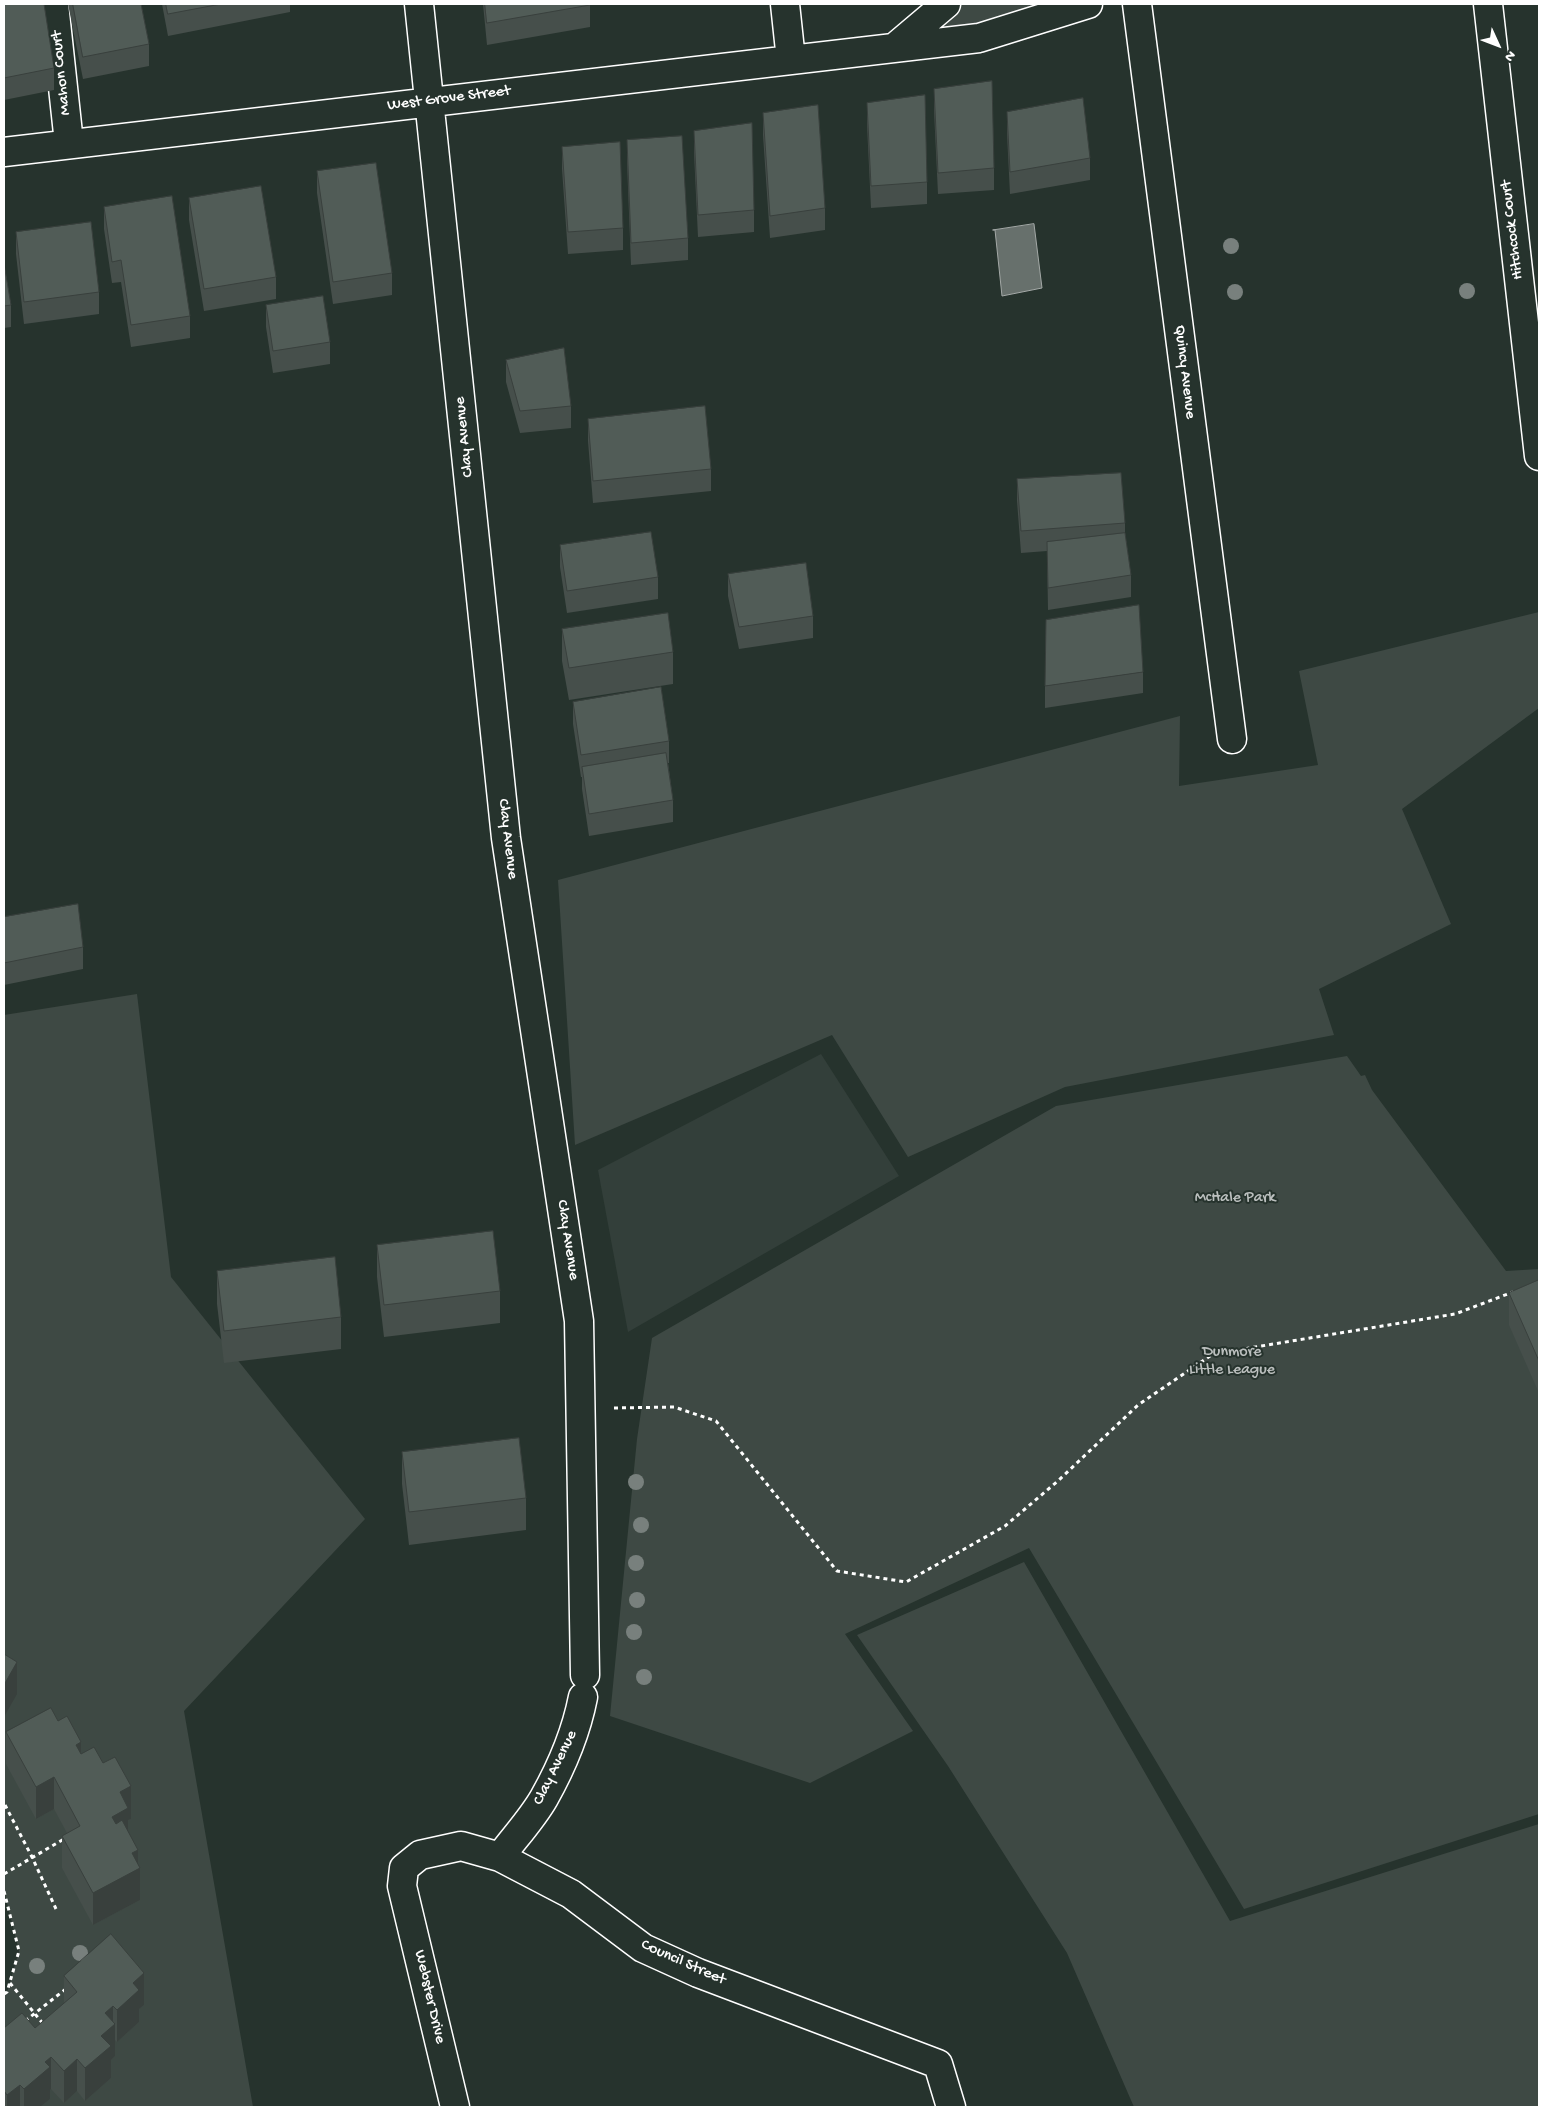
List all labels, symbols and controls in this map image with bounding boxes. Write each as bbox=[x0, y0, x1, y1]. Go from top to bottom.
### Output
north arrow bbox=[1473, 20, 1523, 70]
street label: Mahon Court bbox=[48, 30, 76, 116]
text: N bbox=[1500, 46, 1519, 65]
street label: West Grove Street bbox=[386, 82, 512, 116]
street label: Hitchcock Court bbox=[1497, 179, 1529, 281]
street label: Quincy Avenue bbox=[1169, 324, 1199, 420]
street label: Clay Avenue bbox=[451, 396, 479, 478]
street label: Clay Avenue bbox=[493, 798, 521, 880]
park label: McHale Park bbox=[1195, 1189, 1275, 1209]
street label: Clay Avenue bbox=[551, 1199, 583, 1281]
park label: Dunmore Little League bbox=[1189, 1343, 1275, 1381]
street label: Clay Avenue bbox=[530, 1727, 582, 1809]
street label: Council Street bbox=[638, 1936, 728, 1990]
street label: Webster Drive bbox=[409, 1948, 449, 2046]

